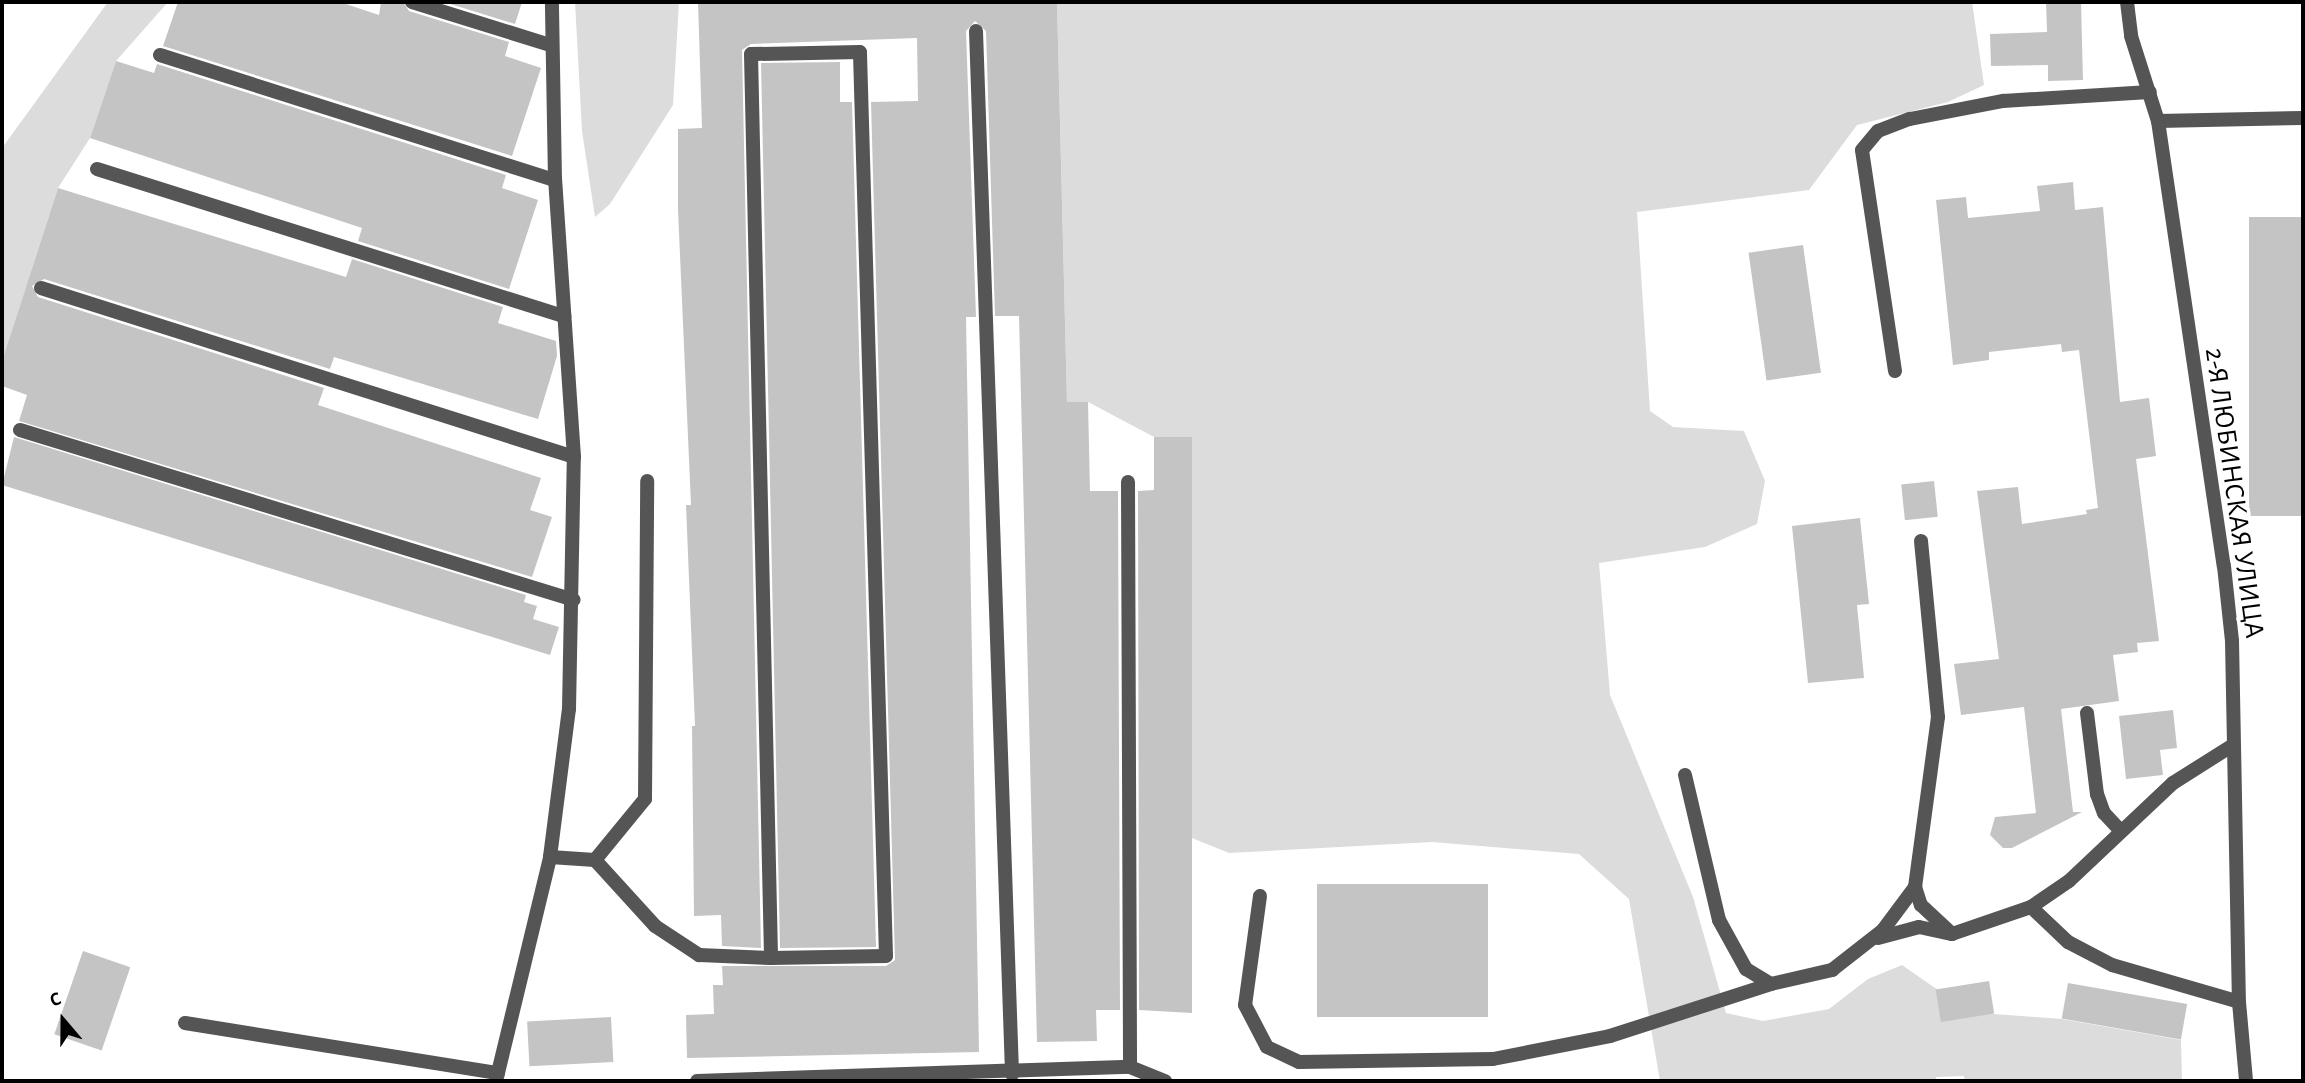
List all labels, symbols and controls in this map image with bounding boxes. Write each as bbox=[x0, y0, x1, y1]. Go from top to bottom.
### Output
street label: 2-Я ЛЮБИНСКАЯ УЛИЦА bbox=[2197, 346, 2271, 640]
north arrow bbox=[28, 985, 98, 1055]
text: С bbox=[47, 989, 64, 1011]

